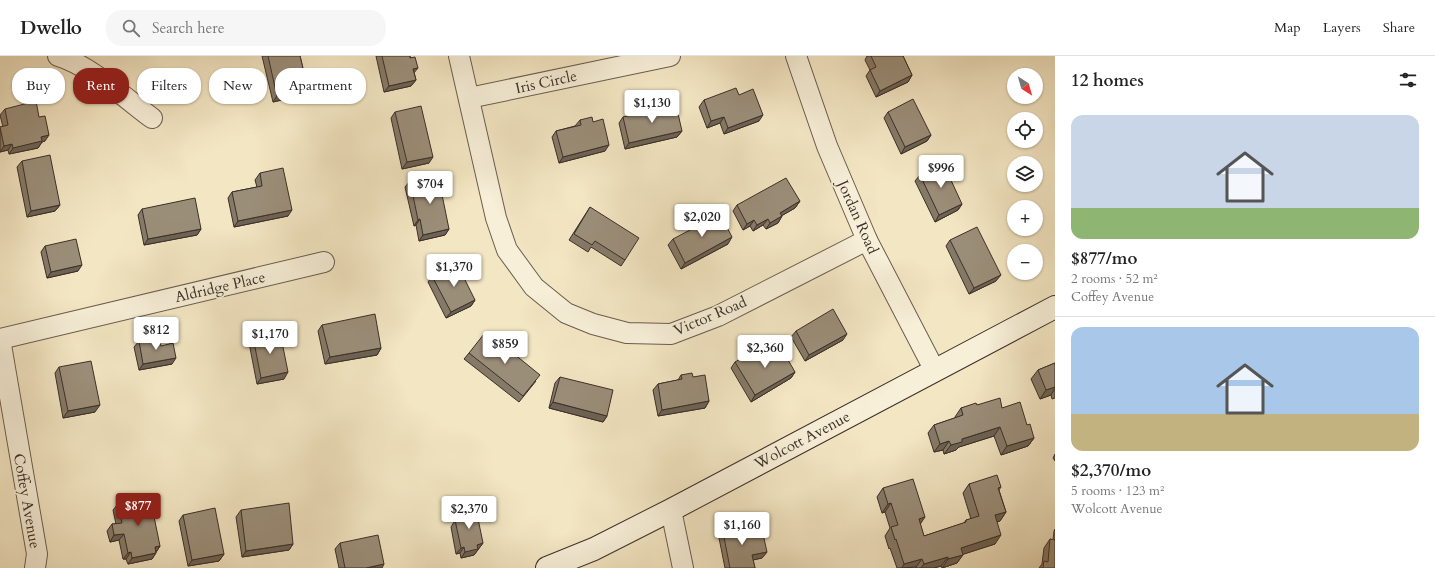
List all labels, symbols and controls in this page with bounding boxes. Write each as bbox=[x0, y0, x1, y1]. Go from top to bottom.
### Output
search box bbox=[106, 10, 386, 46]
text: Dwello bbox=[20, 15, 82, 41]
icon: search bbox=[120, 17, 142, 39]
text: Search here bbox=[152, 18, 225, 38]
text: Map bbox=[1274, 18, 1301, 37]
text: Layers bbox=[1323, 18, 1361, 37]
text: Share bbox=[1383, 18, 1415, 37]
street label: Iris Circle bbox=[513, 66, 579, 98]
chip: Buy bbox=[12, 68, 65, 104]
chip: Rent bbox=[73, 68, 129, 104]
chip: Filters bbox=[137, 68, 201, 104]
chip: New bbox=[209, 68, 267, 104]
chip: Apartment bbox=[275, 68, 366, 104]
north arrow bbox=[1007, 68, 1043, 104]
map controls bbox=[1007, 68, 1043, 280]
text: 12 homes bbox=[1071, 69, 1144, 92]
icon: filters bbox=[1397, 69, 1419, 91]
pin: $1,130 bbox=[619, 90, 685, 124]
text: $1,130 bbox=[633, 94, 671, 112]
button: locate bbox=[1007, 112, 1043, 148]
icon: home bbox=[1209, 141, 1281, 213]
pin: $996 bbox=[917, 155, 965, 189]
button: layers bbox=[1007, 156, 1043, 192]
text: $996 bbox=[928, 159, 954, 177]
pin: $704 bbox=[406, 171, 454, 205]
text: $704 bbox=[417, 175, 443, 193]
street label: Jordan Road bbox=[832, 175, 883, 257]
button: + bbox=[1007, 200, 1043, 236]
pin: $2,020 bbox=[669, 204, 735, 238]
text: $2,020 bbox=[683, 208, 721, 226]
button: − bbox=[1007, 244, 1043, 280]
text: $877/mo bbox=[1071, 247, 1137, 270]
pin: $1,370 bbox=[421, 254, 487, 288]
text: $1,370 bbox=[435, 258, 473, 276]
street label: Aldridge Place bbox=[173, 267, 267, 307]
text: 2 rooms · 52 m² bbox=[1071, 270, 1158, 288]
text: Coffey Avenue bbox=[1071, 288, 1154, 306]
street label: Victor Road bbox=[670, 292, 750, 340]
pin: $812 bbox=[132, 317, 180, 351]
text: $812 bbox=[143, 321, 169, 339]
pin: $1,170 bbox=[237, 321, 303, 355]
text: $1,170 bbox=[251, 325, 289, 343]
pin: $859 bbox=[481, 331, 529, 365]
text: $859 bbox=[492, 335, 518, 353]
pin: $2,360 bbox=[732, 335, 798, 369]
text: $2,360 bbox=[746, 339, 784, 357]
icon: home bbox=[1209, 353, 1281, 425]
street label: Wolcott Avenue bbox=[750, 406, 853, 474]
street label: Coffey Avenue bbox=[9, 452, 45, 550]
text: $2,370/mo bbox=[1071, 459, 1151, 482]
text: 5 rooms · 123 m² bbox=[1071, 482, 1164, 500]
pin: $877 bbox=[114, 493, 162, 527]
pin: $2,370 bbox=[436, 496, 502, 530]
text: $877 bbox=[125, 497, 151, 515]
text: $2,370 bbox=[450, 500, 488, 518]
text: Wolcott Avenue bbox=[1071, 500, 1163, 518]
pin: $1,160 bbox=[709, 512, 775, 546]
text: $1,160 bbox=[723, 516, 761, 534]

